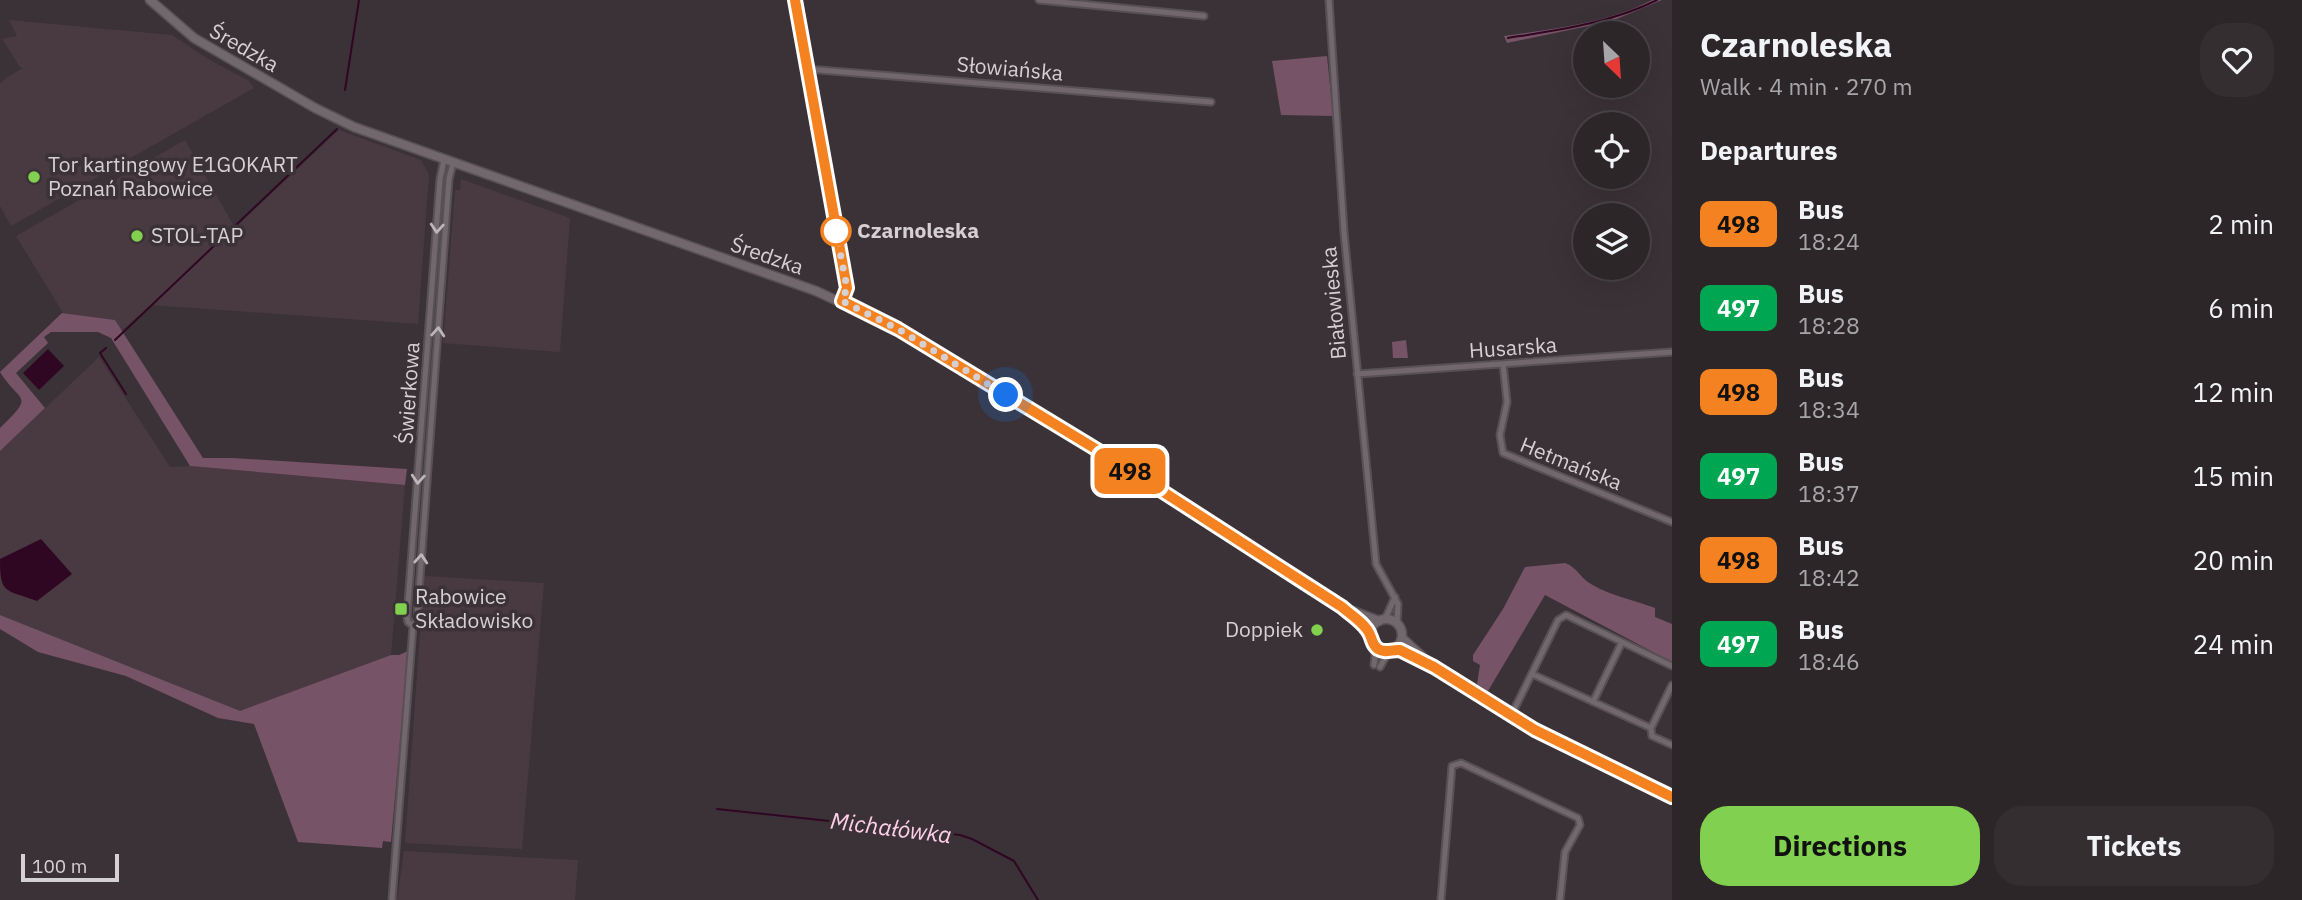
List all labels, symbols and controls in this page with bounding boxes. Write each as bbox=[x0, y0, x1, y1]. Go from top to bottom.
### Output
street label: Średzka bbox=[205, 16, 284, 78]
north arrow bbox=[1573, 21, 1650, 98]
map controls bbox=[1573, 21, 1650, 280]
text: Czarnoleska bbox=[1700, 23, 1892, 66]
button: heart bbox=[2200, 23, 2274, 97]
street label: Słowiańska bbox=[956, 49, 1064, 87]
text: Walk · 4 min · 270 m bbox=[1700, 71, 1913, 101]
button: locate bbox=[1573, 112, 1650, 189]
text: Departures bbox=[1700, 133, 1838, 167]
place label: Tor kartingowy E1GOKART Poznań Rabowice bbox=[48, 150, 298, 202]
marker: Tor kartingowy E1GOKART Poznań Rabowice bbox=[26, 169, 42, 185]
text: Bus bbox=[1798, 192, 1844, 226]
button: layers bbox=[1573, 203, 1650, 280]
text: 2 min bbox=[2208, 207, 2274, 241]
text: 498 bbox=[1717, 208, 1760, 240]
marker: Czarnoleska bbox=[821, 216, 851, 246]
place label: Czarnoleska bbox=[857, 216, 979, 244]
place label: STOL-TAP bbox=[151, 221, 243, 249]
one-way arrow bbox=[430, 222, 445, 233]
text: 18:24 bbox=[1798, 226, 1860, 256]
marker: STOL-TAP bbox=[129, 228, 145, 244]
street label: Średzka bbox=[727, 230, 808, 281]
street label: Białowieska bbox=[1314, 246, 1352, 361]
text: Bus bbox=[1798, 276, 1844, 310]
text: 6 min bbox=[2208, 291, 2274, 325]
text: 497 bbox=[1717, 292, 1760, 324]
text: 18:28 bbox=[1798, 310, 1860, 340]
one-way arrow bbox=[430, 327, 445, 338]
street label: Husarska bbox=[1468, 330, 1558, 364]
street label: Świerkowa bbox=[390, 341, 426, 445]
text: Bus bbox=[1798, 360, 1844, 394]
text: 12 min bbox=[2193, 375, 2274, 409]
text: 498 bbox=[1717, 376, 1760, 408]
your location bbox=[988, 377, 1023, 412]
text: 18:34 bbox=[1798, 394, 1860, 424]
street label: Hetmańska bbox=[1516, 430, 1627, 496]
text: Bus bbox=[1798, 444, 1844, 478]
line badge: 498 bbox=[1090, 448, 1170, 494]
text: 498 bbox=[1108, 455, 1152, 487]
text: 15 min bbox=[2193, 459, 2274, 493]
text: 497 bbox=[1717, 460, 1760, 492]
one-way arrow bbox=[411, 474, 426, 485]
text: 18:37 bbox=[1798, 478, 1860, 508]
text: Bus bbox=[1798, 528, 1844, 562]
text: 20 min bbox=[2193, 543, 2274, 577]
text: 498 bbox=[1717, 544, 1760, 576]
one-way arrow bbox=[413, 553, 428, 564]
text: 18:42 bbox=[1798, 562, 1860, 592]
place label: Rabowice Składowisko bbox=[415, 582, 533, 634]
marker: Rabowice Składowisko bbox=[393, 601, 409, 617]
text: Bus bbox=[1798, 612, 1844, 646]
place label: Doppiek bbox=[1225, 615, 1303, 643]
marker: Doppiek bbox=[1309, 622, 1325, 638]
text: 24 min bbox=[2193, 627, 2274, 661]
text: 497 bbox=[1717, 628, 1760, 660]
text: 18:46 bbox=[1798, 646, 1860, 676]
water label: Michałówka bbox=[829, 805, 953, 849]
button: Directions bbox=[1700, 806, 1980, 886]
button: Tickets bbox=[1994, 806, 2274, 886]
scale bar bbox=[21, 851, 119, 883]
text: 100 m bbox=[32, 854, 87, 878]

